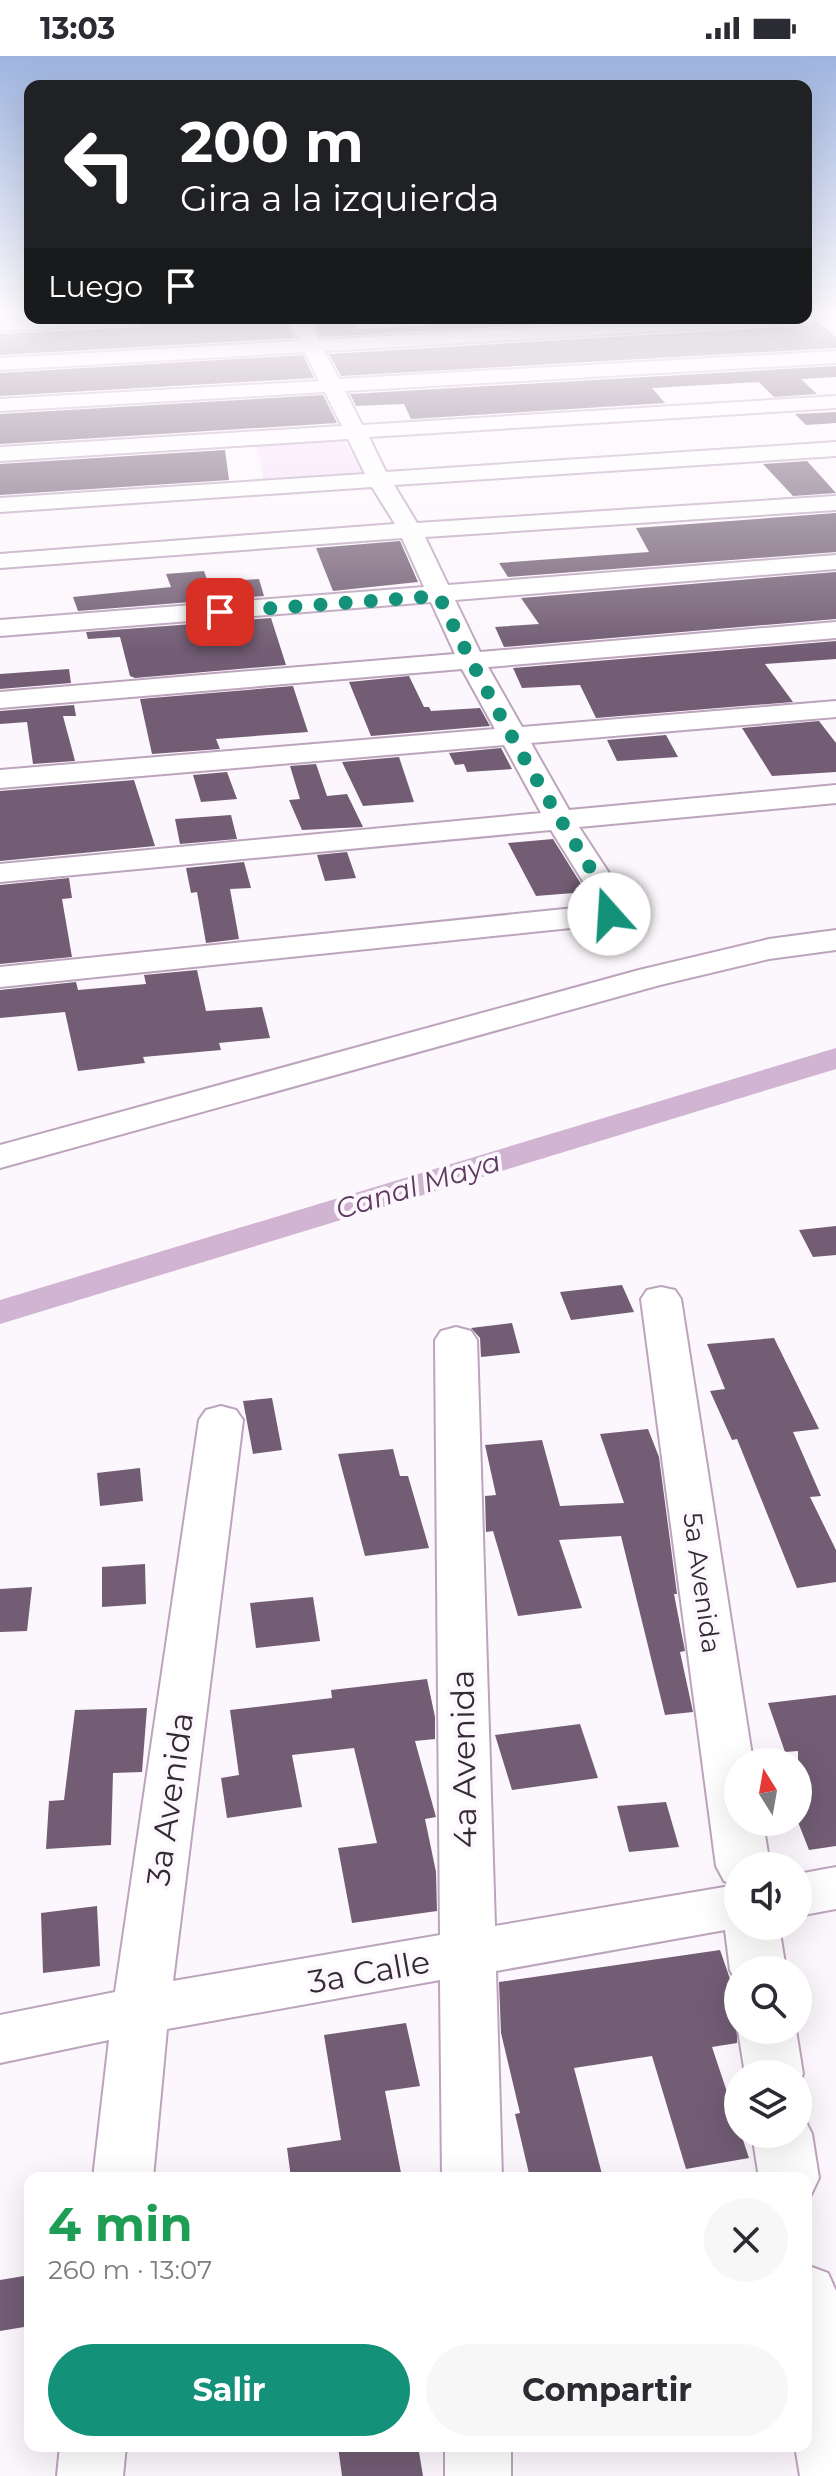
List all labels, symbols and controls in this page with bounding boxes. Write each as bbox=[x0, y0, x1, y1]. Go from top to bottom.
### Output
text: 13:03 bbox=[40, 10, 115, 47]
text: 200 m bbox=[180, 108, 364, 176]
icon: left bbox=[48, 112, 152, 216]
text: Gira a la izquierda bbox=[180, 176, 500, 220]
icon: arrive bbox=[159, 264, 203, 308]
text: Luego bbox=[48, 268, 143, 305]
pin bbox=[186, 578, 254, 646]
icon: arrive bbox=[198, 590, 242, 634]
position arrow bbox=[567, 872, 651, 956]
water label: Canal Maya bbox=[331, 1144, 505, 1226]
street label: 5a Avenida bbox=[676, 1511, 728, 1655]
street label: 4a Avenida bbox=[442, 1669, 485, 1849]
street label: 3a Avenida bbox=[138, 1710, 201, 1888]
north arrow bbox=[724, 1748, 812, 1836]
map controls bbox=[724, 1748, 812, 2148]
button: sound bbox=[724, 1852, 812, 1940]
street label: 3a Calle bbox=[305, 1942, 433, 2001]
button: search bbox=[724, 1956, 812, 2044]
button: layers bbox=[724, 2060, 812, 2148]
text: 4 min bbox=[48, 2195, 193, 2253]
button: close bbox=[704, 2198, 788, 2282]
text: 260 m · 13:07 bbox=[48, 2254, 212, 2286]
button: Salir bbox=[48, 2344, 410, 2436]
button: Compartir bbox=[426, 2344, 788, 2436]

